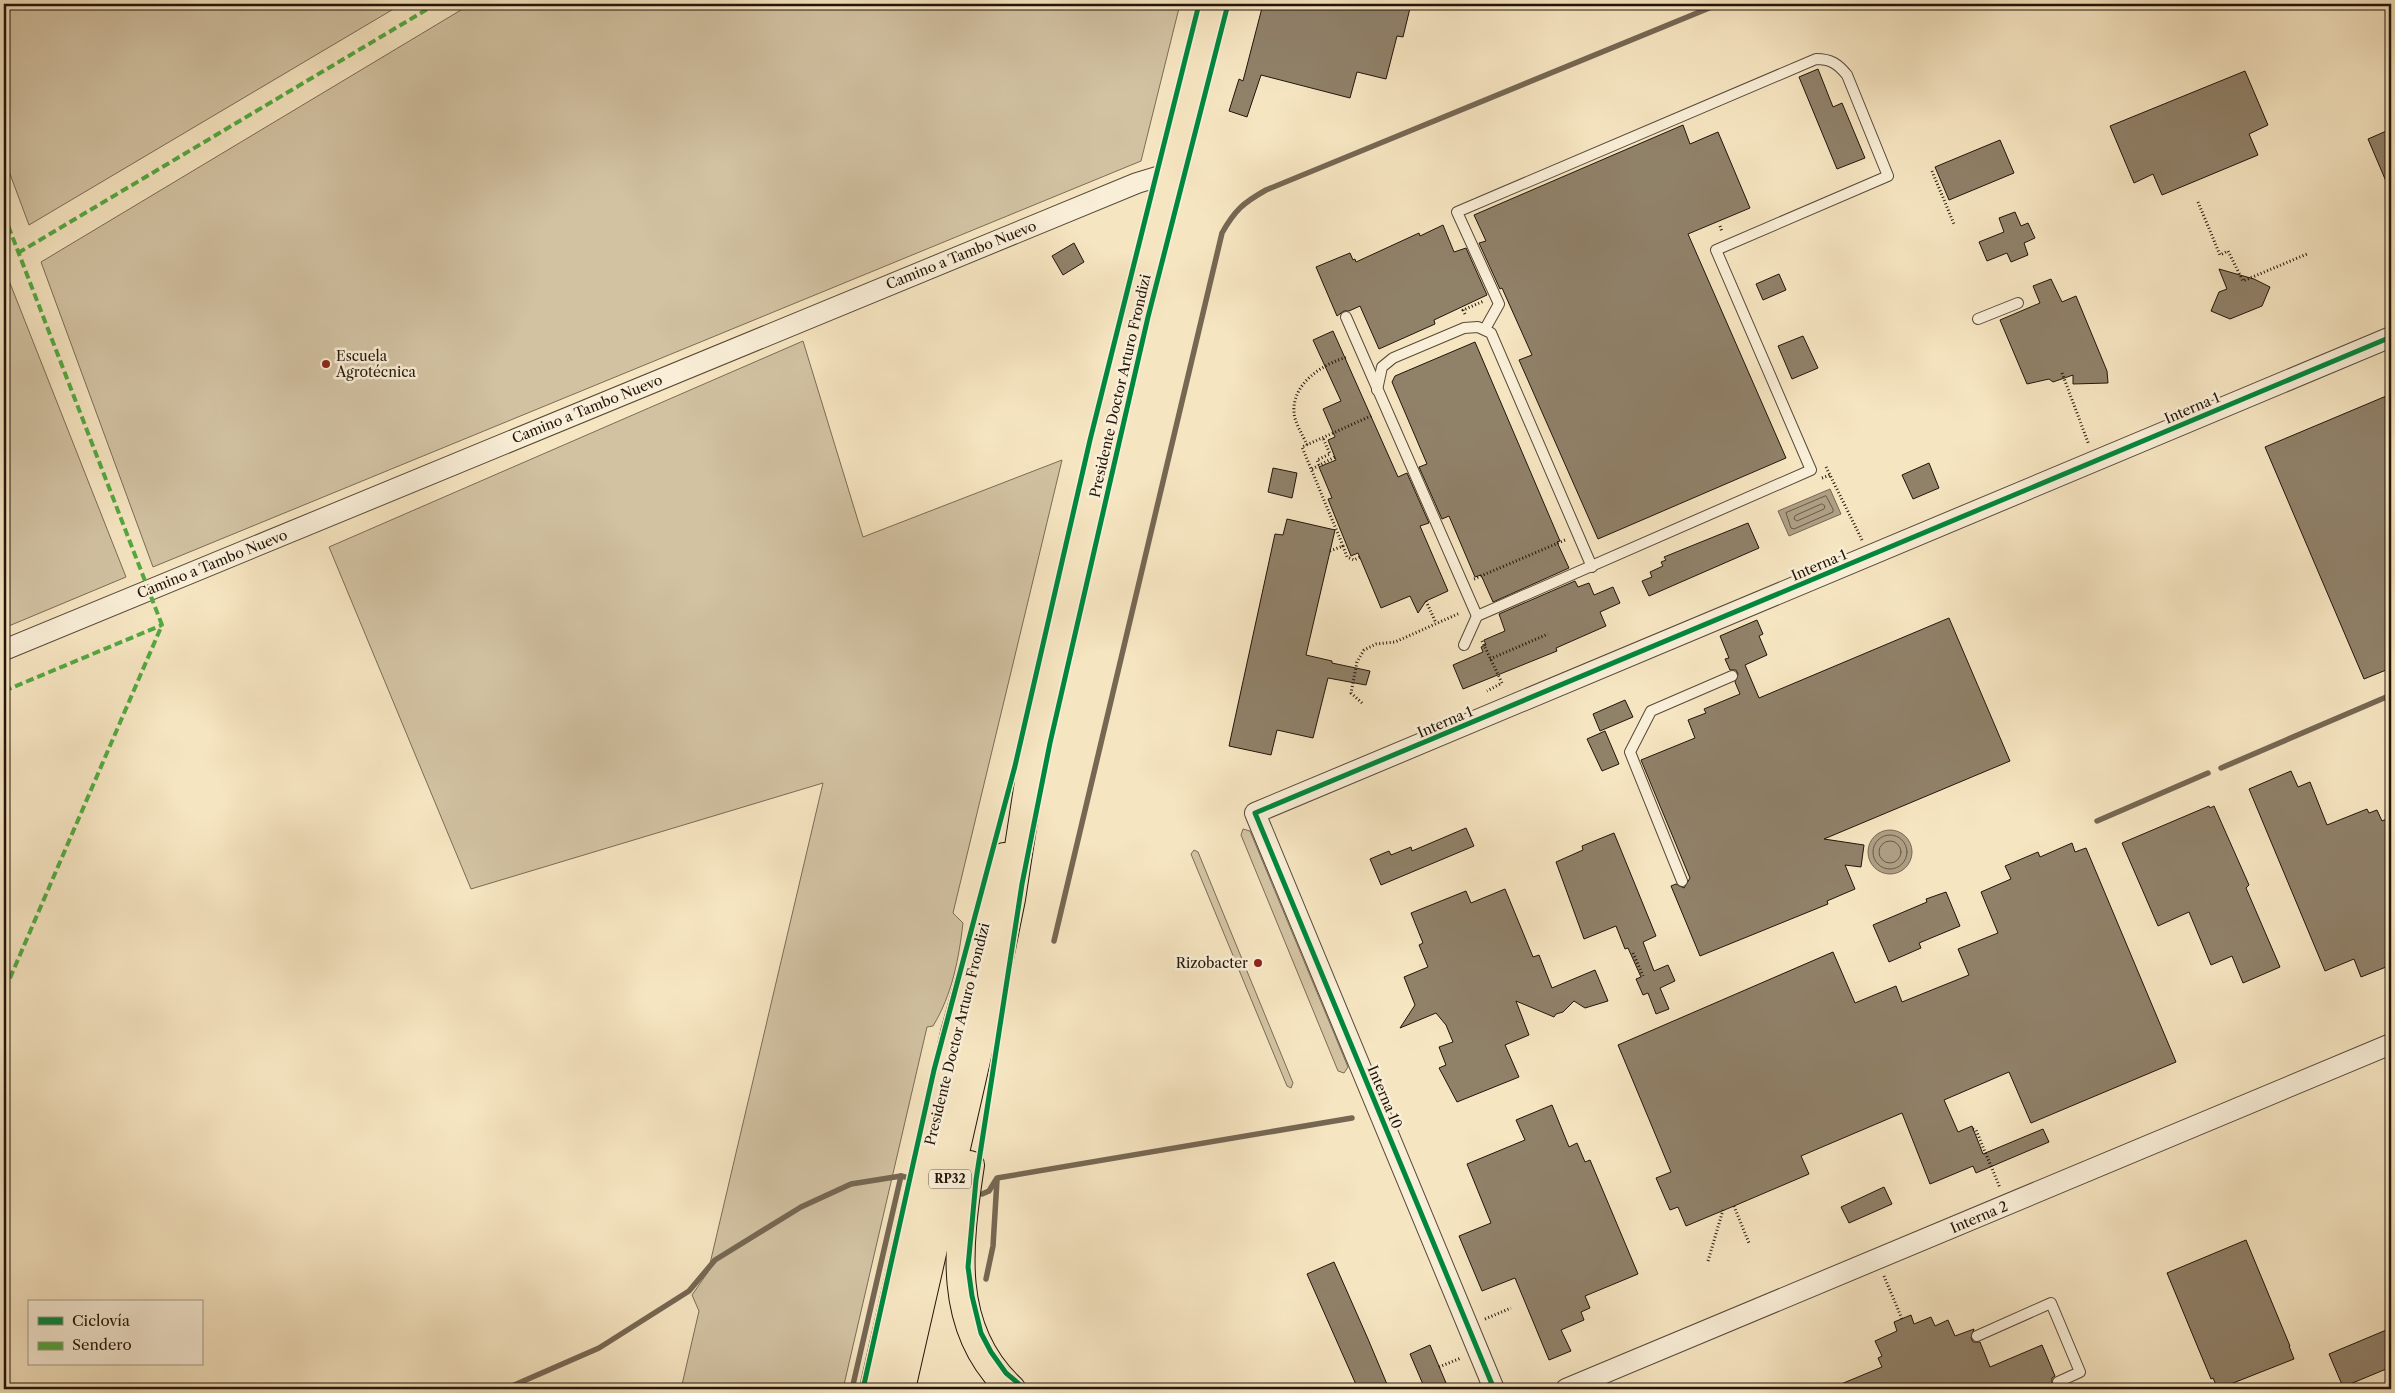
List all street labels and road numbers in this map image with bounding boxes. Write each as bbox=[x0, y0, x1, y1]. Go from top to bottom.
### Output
street label: Camino a Tambo Nuevo bbox=[883, 217, 1039, 293]
street label: Presidente Doctor Arturo Frondizi bbox=[1086, 273, 1154, 499]
street label: Camino a Tambo Nuevo bbox=[509, 371, 665, 447]
street label: Interna 1 bbox=[2162, 388, 2222, 428]
street label: Camino a Tambo Nuevo bbox=[134, 526, 290, 602]
street label: Interna 1 bbox=[1789, 545, 1849, 585]
street label: Interna 1 bbox=[1415, 702, 1475, 742]
street label: Presidente Doctor Arturo Frondizi bbox=[921, 921, 993, 1147]
street label: Interna 10 bbox=[1364, 1063, 1406, 1132]
road number: RP32 bbox=[929, 1170, 971, 1188]
street label: Interna 2 bbox=[1948, 1197, 2010, 1237]

